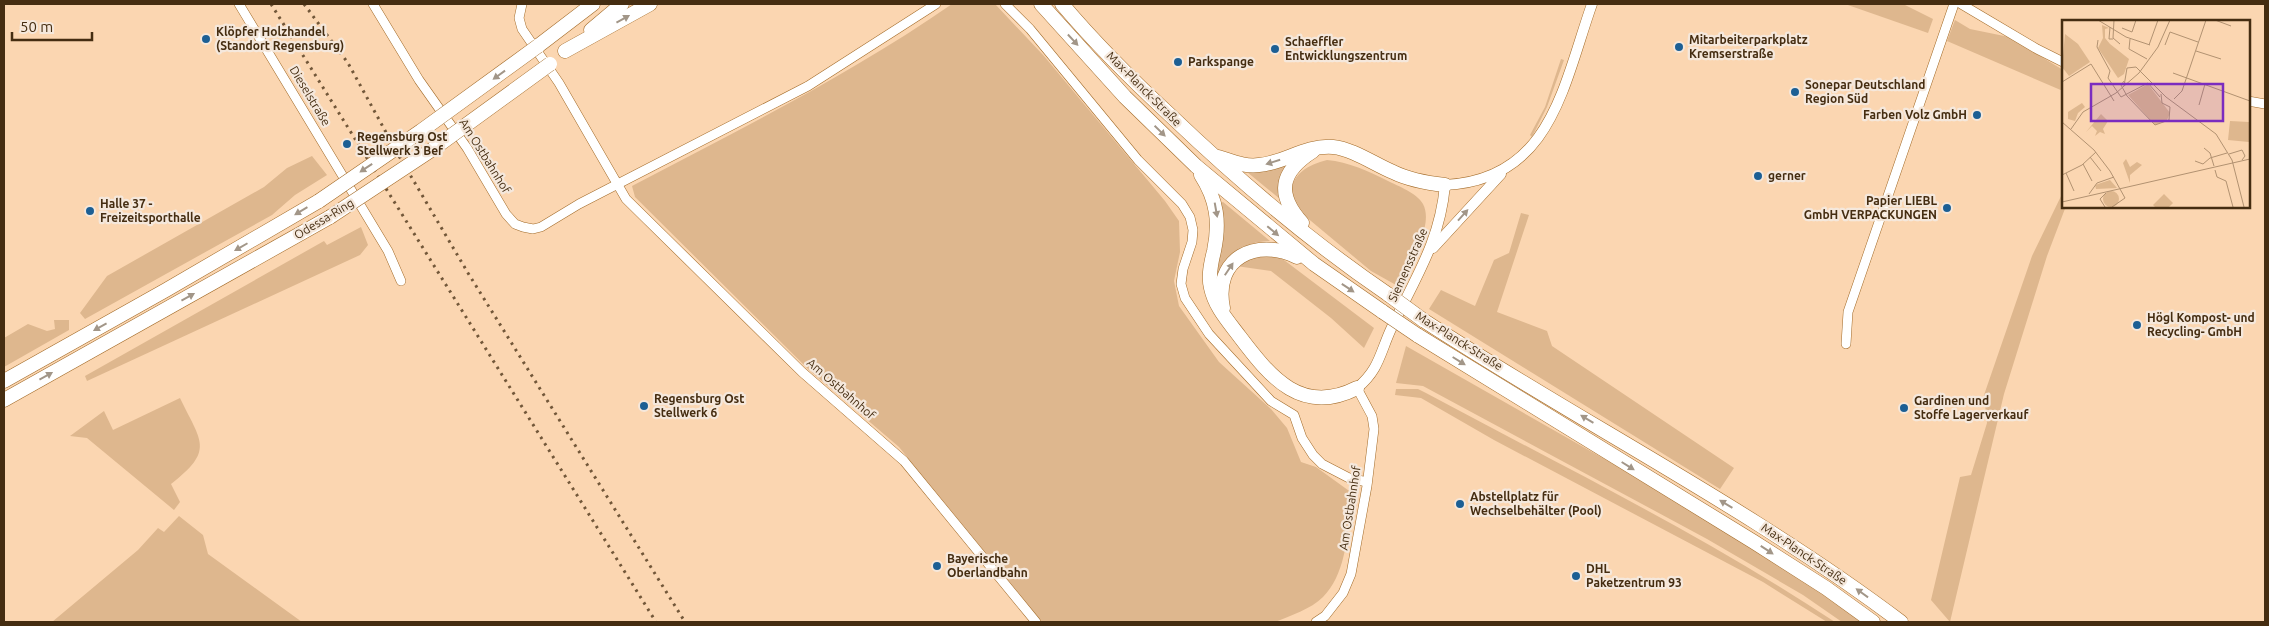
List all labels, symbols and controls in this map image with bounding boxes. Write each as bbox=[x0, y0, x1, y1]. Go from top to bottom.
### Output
scale bar bbox=[12, 10, 92, 42]
one-way arrow bbox=[616, 15, 630, 23]
text: 50 m bbox=[20, 18, 53, 35]
inset map bbox=[2062, 20, 2249, 208]
place label: Klöpfer Holzhandel (Standort Regensburg) bbox=[216, 25, 344, 53]
marker: Klöpfer Holzhandel (Standort Regensburg) bbox=[200, 33, 212, 45]
place label: Mitarbeiterparkplatz Kremserstraße bbox=[1689, 33, 1808, 60]
one-way arrow bbox=[1067, 34, 1079, 46]
place label: Schaeffler Entwicklungszentrum bbox=[1285, 35, 1407, 62]
marker: Mitarbeiterparkplatz Kremserstraße bbox=[1673, 41, 1685, 53]
marker: Schaeffler Entwicklungszentrum bbox=[1269, 43, 1281, 55]
street label: Max-Planck-Straße bbox=[1104, 49, 1184, 129]
place label: Parkspange bbox=[1188, 55, 1254, 68]
marker: Parkspange bbox=[1172, 56, 1184, 68]
street label: Dieselstraße bbox=[287, 63, 333, 128]
one-way arrow bbox=[492, 70, 506, 80]
place label: Sonepar Deutschland Region Süd bbox=[1805, 78, 1925, 105]
marker: Sonepar Deutschland Region Süd bbox=[1789, 86, 1801, 98]
place label: Farben Volz GmbH bbox=[1863, 108, 1967, 121]
marker: Farben Volz GmbH bbox=[1971, 109, 1983, 121]
street label: Am Ostbahnhof bbox=[457, 116, 514, 196]
one-way arrow bbox=[1154, 125, 1166, 137]
place label: Regensburg Ost Stellwerk 3 Bef bbox=[357, 130, 447, 157]
marker: Regensburg Ost Stellwerk 3 Bef bbox=[341, 138, 353, 150]
one-way arrow bbox=[1266, 158, 1281, 166]
one-way arrow bbox=[359, 163, 373, 173]
place label: gerner bbox=[1768, 169, 1806, 182]
marker: gerner bbox=[1752, 170, 1764, 182]
place label: Papier LIEBL GmbH VERPACKUNGEN bbox=[1804, 194, 1937, 221]
street label: Odessa-Ring bbox=[292, 196, 356, 241]
place label: Halle 37 - Freizeitsporthalle bbox=[100, 197, 201, 224]
one-way arrow bbox=[1212, 202, 1220, 218]
marker: Papier LIEBL GmbH VERPACKUNGEN bbox=[1941, 202, 1953, 214]
marker: Halle 37 - Freizeitsporthalle bbox=[84, 205, 96, 217]
one-way arrow bbox=[294, 207, 307, 216]
one-way arrow bbox=[1457, 209, 1469, 221]
one-way arrow bbox=[1267, 225, 1280, 236]
street label: Siemensstraße bbox=[1385, 226, 1430, 304]
one-way arrow bbox=[235, 242, 248, 251]
one-way arrow bbox=[1224, 263, 1233, 276]
one-way arrow bbox=[1342, 283, 1355, 293]
one-way arrow bbox=[181, 293, 195, 301]
street label: Max-Planck-Straße bbox=[1413, 309, 1505, 373]
place label: Högl Kompost- und Recycling- GmbH bbox=[2147, 311, 2255, 338]
marker: Högl Kompost- und Recycling- GmbH bbox=[2131, 319, 2143, 331]
one-way arrow bbox=[93, 323, 107, 331]
street label: Am Ostbahnhof bbox=[805, 356, 878, 422]
one-way arrow bbox=[1452, 357, 1465, 366]
one-way arrow bbox=[40, 372, 53, 381]
place label: Regensburg Ost Stellwerk 6 bbox=[654, 392, 744, 419]
place label: Gardinen und Stoffe Lagerverkauf bbox=[1914, 394, 2029, 421]
marker: Regensburg Ost Stellwerk 6 bbox=[638, 400, 650, 412]
marker: Gardinen und Stoffe Lagerverkauf bbox=[1898, 402, 1910, 414]
one-way arrow bbox=[1581, 415, 1594, 424]
one-way arrow bbox=[1621, 462, 1634, 471]
street label: Am Ostbahnhof bbox=[1336, 464, 1363, 551]
place label: Abstellplatz für Wechselbehälter (Pool) bbox=[1470, 490, 1602, 518]
marker: Abstellplatz für Wechselbehälter (Pool) bbox=[1454, 498, 1466, 510]
one-way arrow bbox=[1719, 499, 1732, 508]
street label: Max-Planck-Straße bbox=[1759, 520, 1849, 587]
one-way arrow bbox=[1760, 546, 1773, 555]
place label: Bayerische Oberlandbahn bbox=[947, 552, 1028, 579]
marker: Bayerische Oberlandbahn bbox=[931, 560, 943, 572]
place label: DHL Paketzentrum 93 bbox=[1586, 562, 1682, 589]
marker: DHL Paketzentrum 93 bbox=[1570, 570, 1582, 582]
one-way arrow bbox=[1855, 589, 1868, 599]

